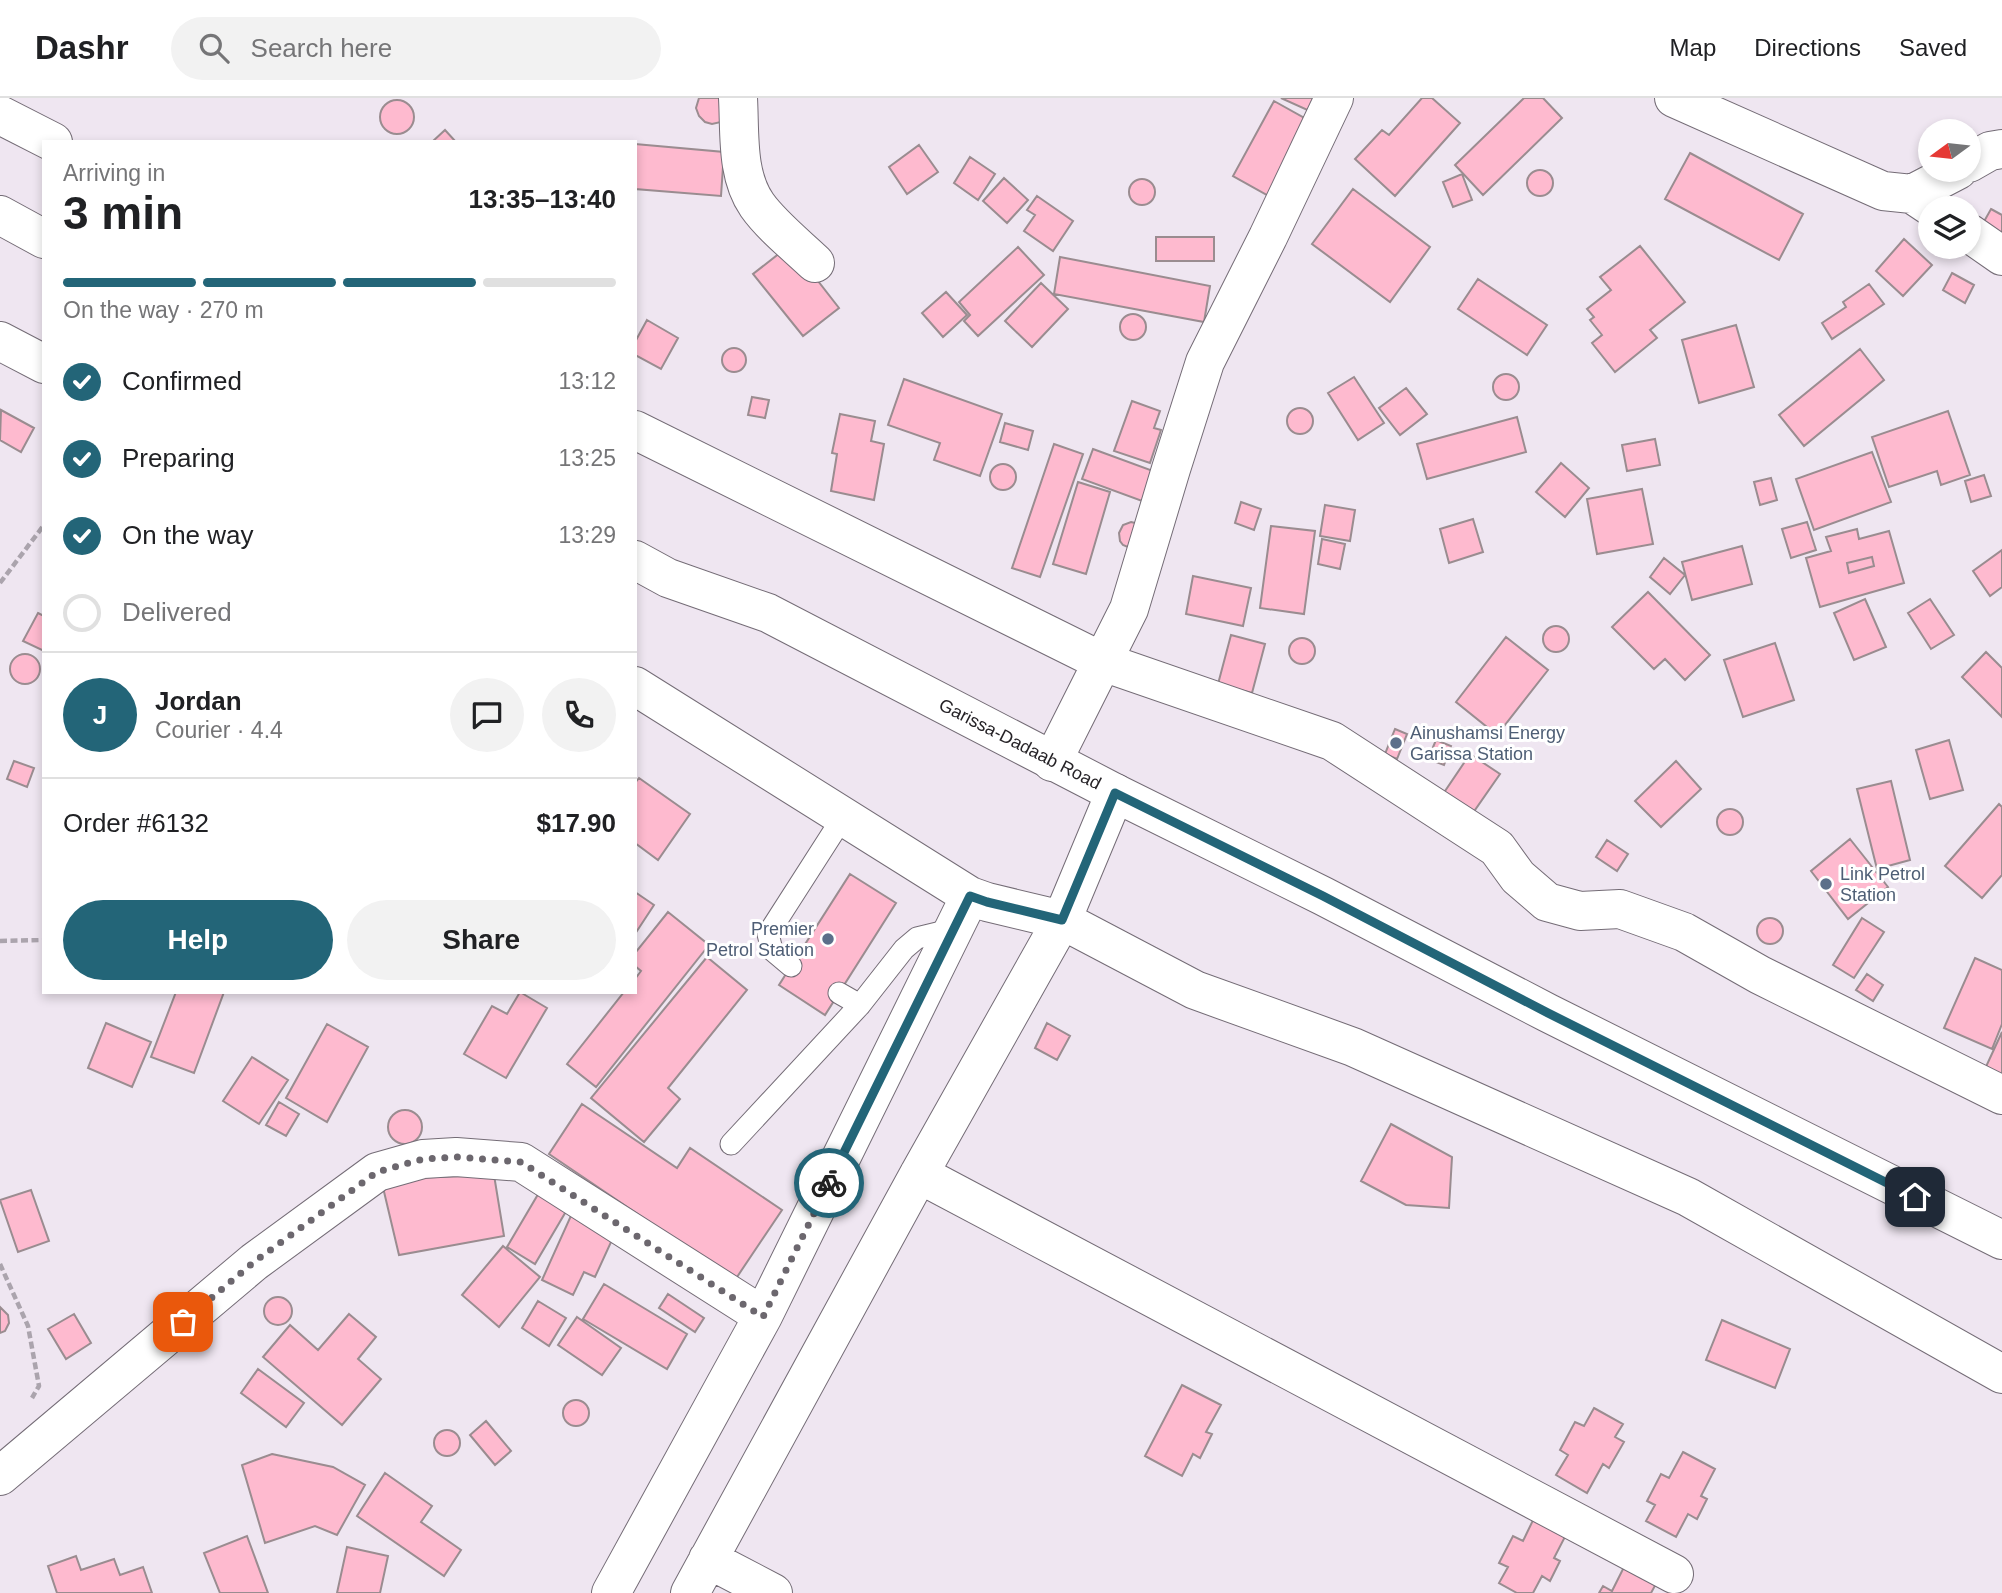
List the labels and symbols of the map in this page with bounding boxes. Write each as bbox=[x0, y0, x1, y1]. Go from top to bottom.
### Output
north arrow bbox=[1918, 119, 1981, 182]
street label: Garissa-Dadaab Road bbox=[936, 694, 1104, 794]
place label: Ainushamsi Energy Garissa Station bbox=[1410, 723, 1565, 764]
marker: Ainushamsi Energy Garissa Station bbox=[1388, 735, 1404, 751]
place label: Link Petrol Station bbox=[1840, 864, 1925, 905]
marker: Link Petrol Station bbox=[1818, 876, 1834, 892]
place label: Premier Petrol Station bbox=[706, 919, 814, 960]
marker: Premier Petrol Station bbox=[820, 931, 836, 947]
courier bbox=[794, 1148, 864, 1218]
pin bbox=[1885, 1167, 1945, 1227]
pin bbox=[153, 1292, 213, 1352]

